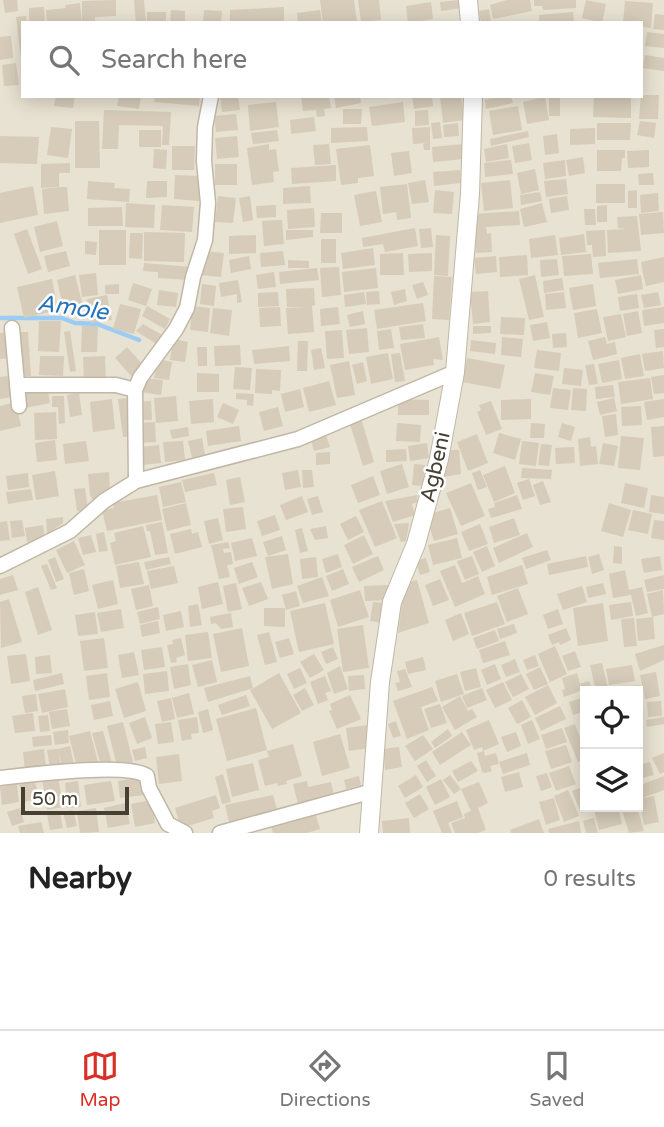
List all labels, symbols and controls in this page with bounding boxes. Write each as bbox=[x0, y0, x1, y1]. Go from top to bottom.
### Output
search box bbox=[21, 21, 643, 98]
icon: search bbox=[45, 41, 83, 79]
text: Search here bbox=[101, 44, 247, 75]
water label: Amole bbox=[36, 289, 112, 327]
street label: Agbeni bbox=[415, 429, 456, 505]
map controls bbox=[580, 686, 643, 812]
button: locate bbox=[580, 686, 643, 749]
button: layers bbox=[580, 749, 643, 812]
scale bar bbox=[21, 784, 130, 816]
text: 50 m bbox=[32, 788, 78, 810]
text: Nearby bbox=[28, 860, 132, 897]
text: 0 results bbox=[543, 865, 636, 893]
tab: Map bbox=[80, 1047, 121, 1111]
tab: Directions bbox=[280, 1047, 371, 1111]
tab: Saved bbox=[530, 1047, 584, 1111]

